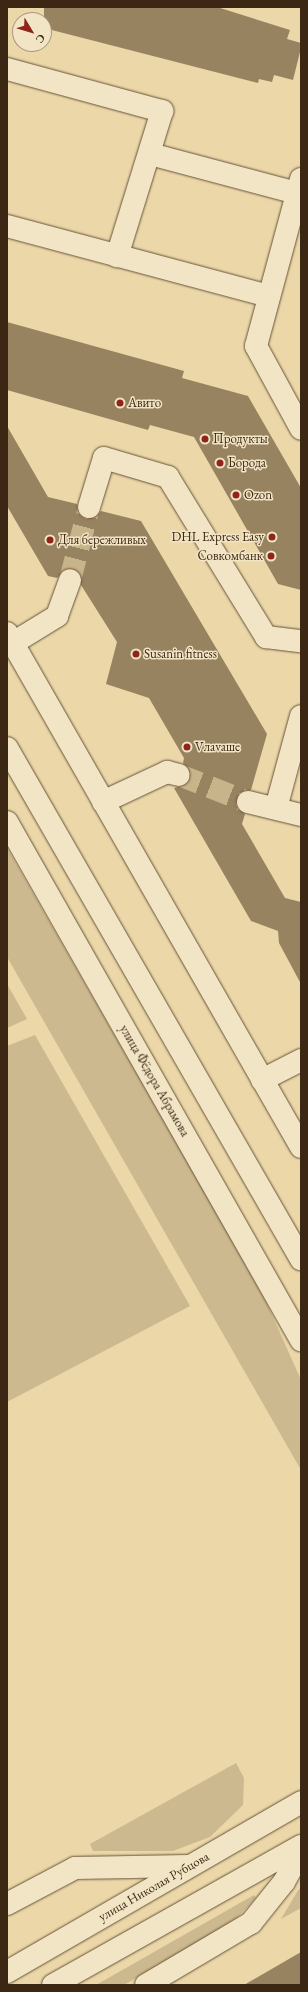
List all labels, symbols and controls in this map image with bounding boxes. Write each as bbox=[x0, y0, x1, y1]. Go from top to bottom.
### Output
north arrow bbox=[12, 12, 52, 52]
text: С bbox=[33, 31, 49, 46]
place label: Авито bbox=[128, 395, 161, 411]
marker: Авито bbox=[115, 398, 125, 408]
place label: Продукты bbox=[213, 431, 268, 447]
marker: Продукты bbox=[200, 434, 210, 444]
place label: Борода bbox=[228, 455, 266, 471]
marker: Борода bbox=[215, 458, 225, 468]
place label: Ozon bbox=[244, 487, 272, 503]
marker: Ozon bbox=[231, 490, 241, 500]
place label: DHL Express Easy bbox=[171, 529, 264, 545]
place label: Для бережливых bbox=[58, 532, 146, 548]
marker: DHL Express Easy bbox=[267, 532, 277, 542]
marker: Для бережливых bbox=[45, 535, 55, 545]
place label: Совкомбанк bbox=[197, 548, 263, 564]
marker: Совкомбанк bbox=[266, 551, 276, 561]
place label: Susanin fitness bbox=[144, 646, 217, 662]
marker: Susanin fitness bbox=[131, 649, 141, 659]
place label: Vлаvаше bbox=[195, 739, 240, 755]
marker: Vлаvаше bbox=[182, 742, 192, 752]
street label: улица Фёдора Абрамова bbox=[116, 1022, 192, 1140]
street label: улица Николая Рубцова bbox=[96, 1849, 212, 1925]

